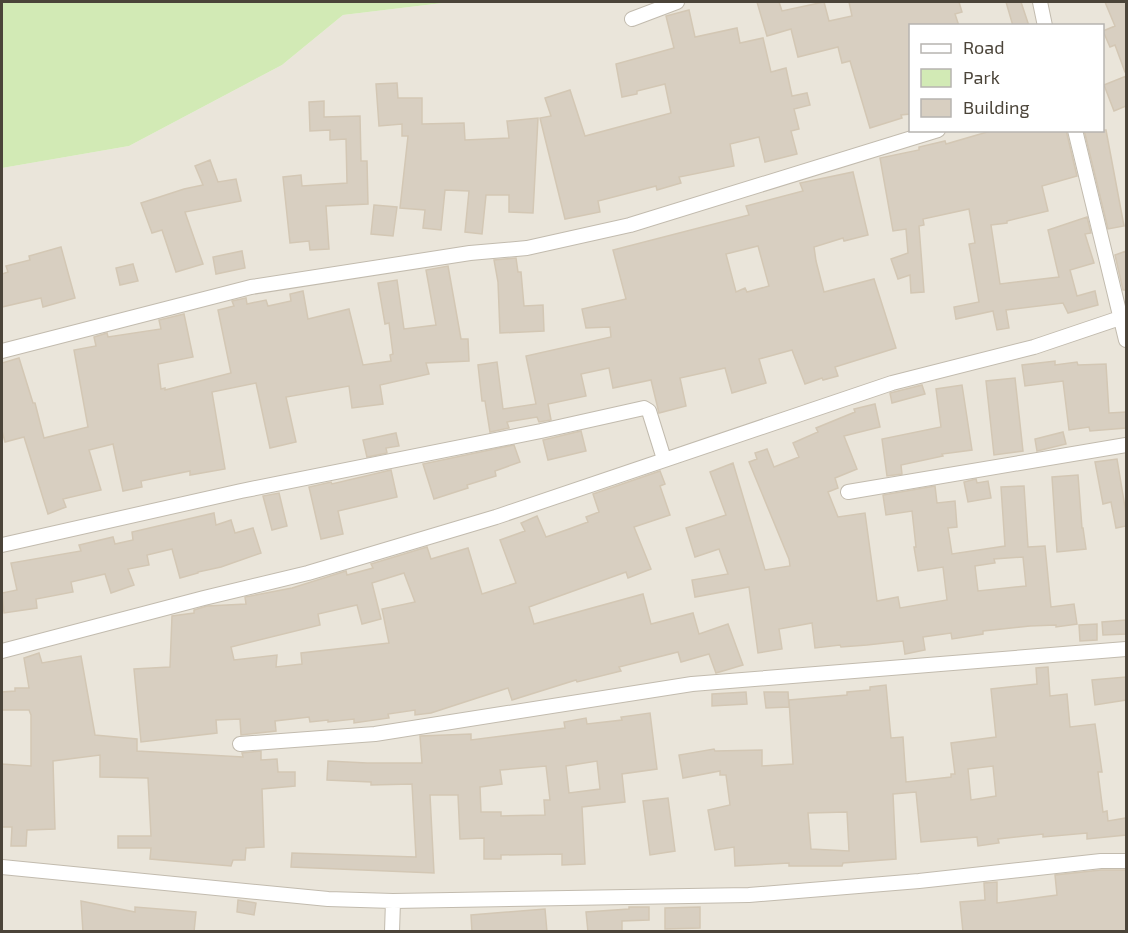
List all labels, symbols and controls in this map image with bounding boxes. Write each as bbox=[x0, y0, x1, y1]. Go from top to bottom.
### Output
legend bbox=[909, 24, 1104, 132]
text: Road bbox=[963, 36, 1004, 58]
text: Park bbox=[963, 66, 1000, 88]
text: Building bbox=[963, 96, 1030, 118]

